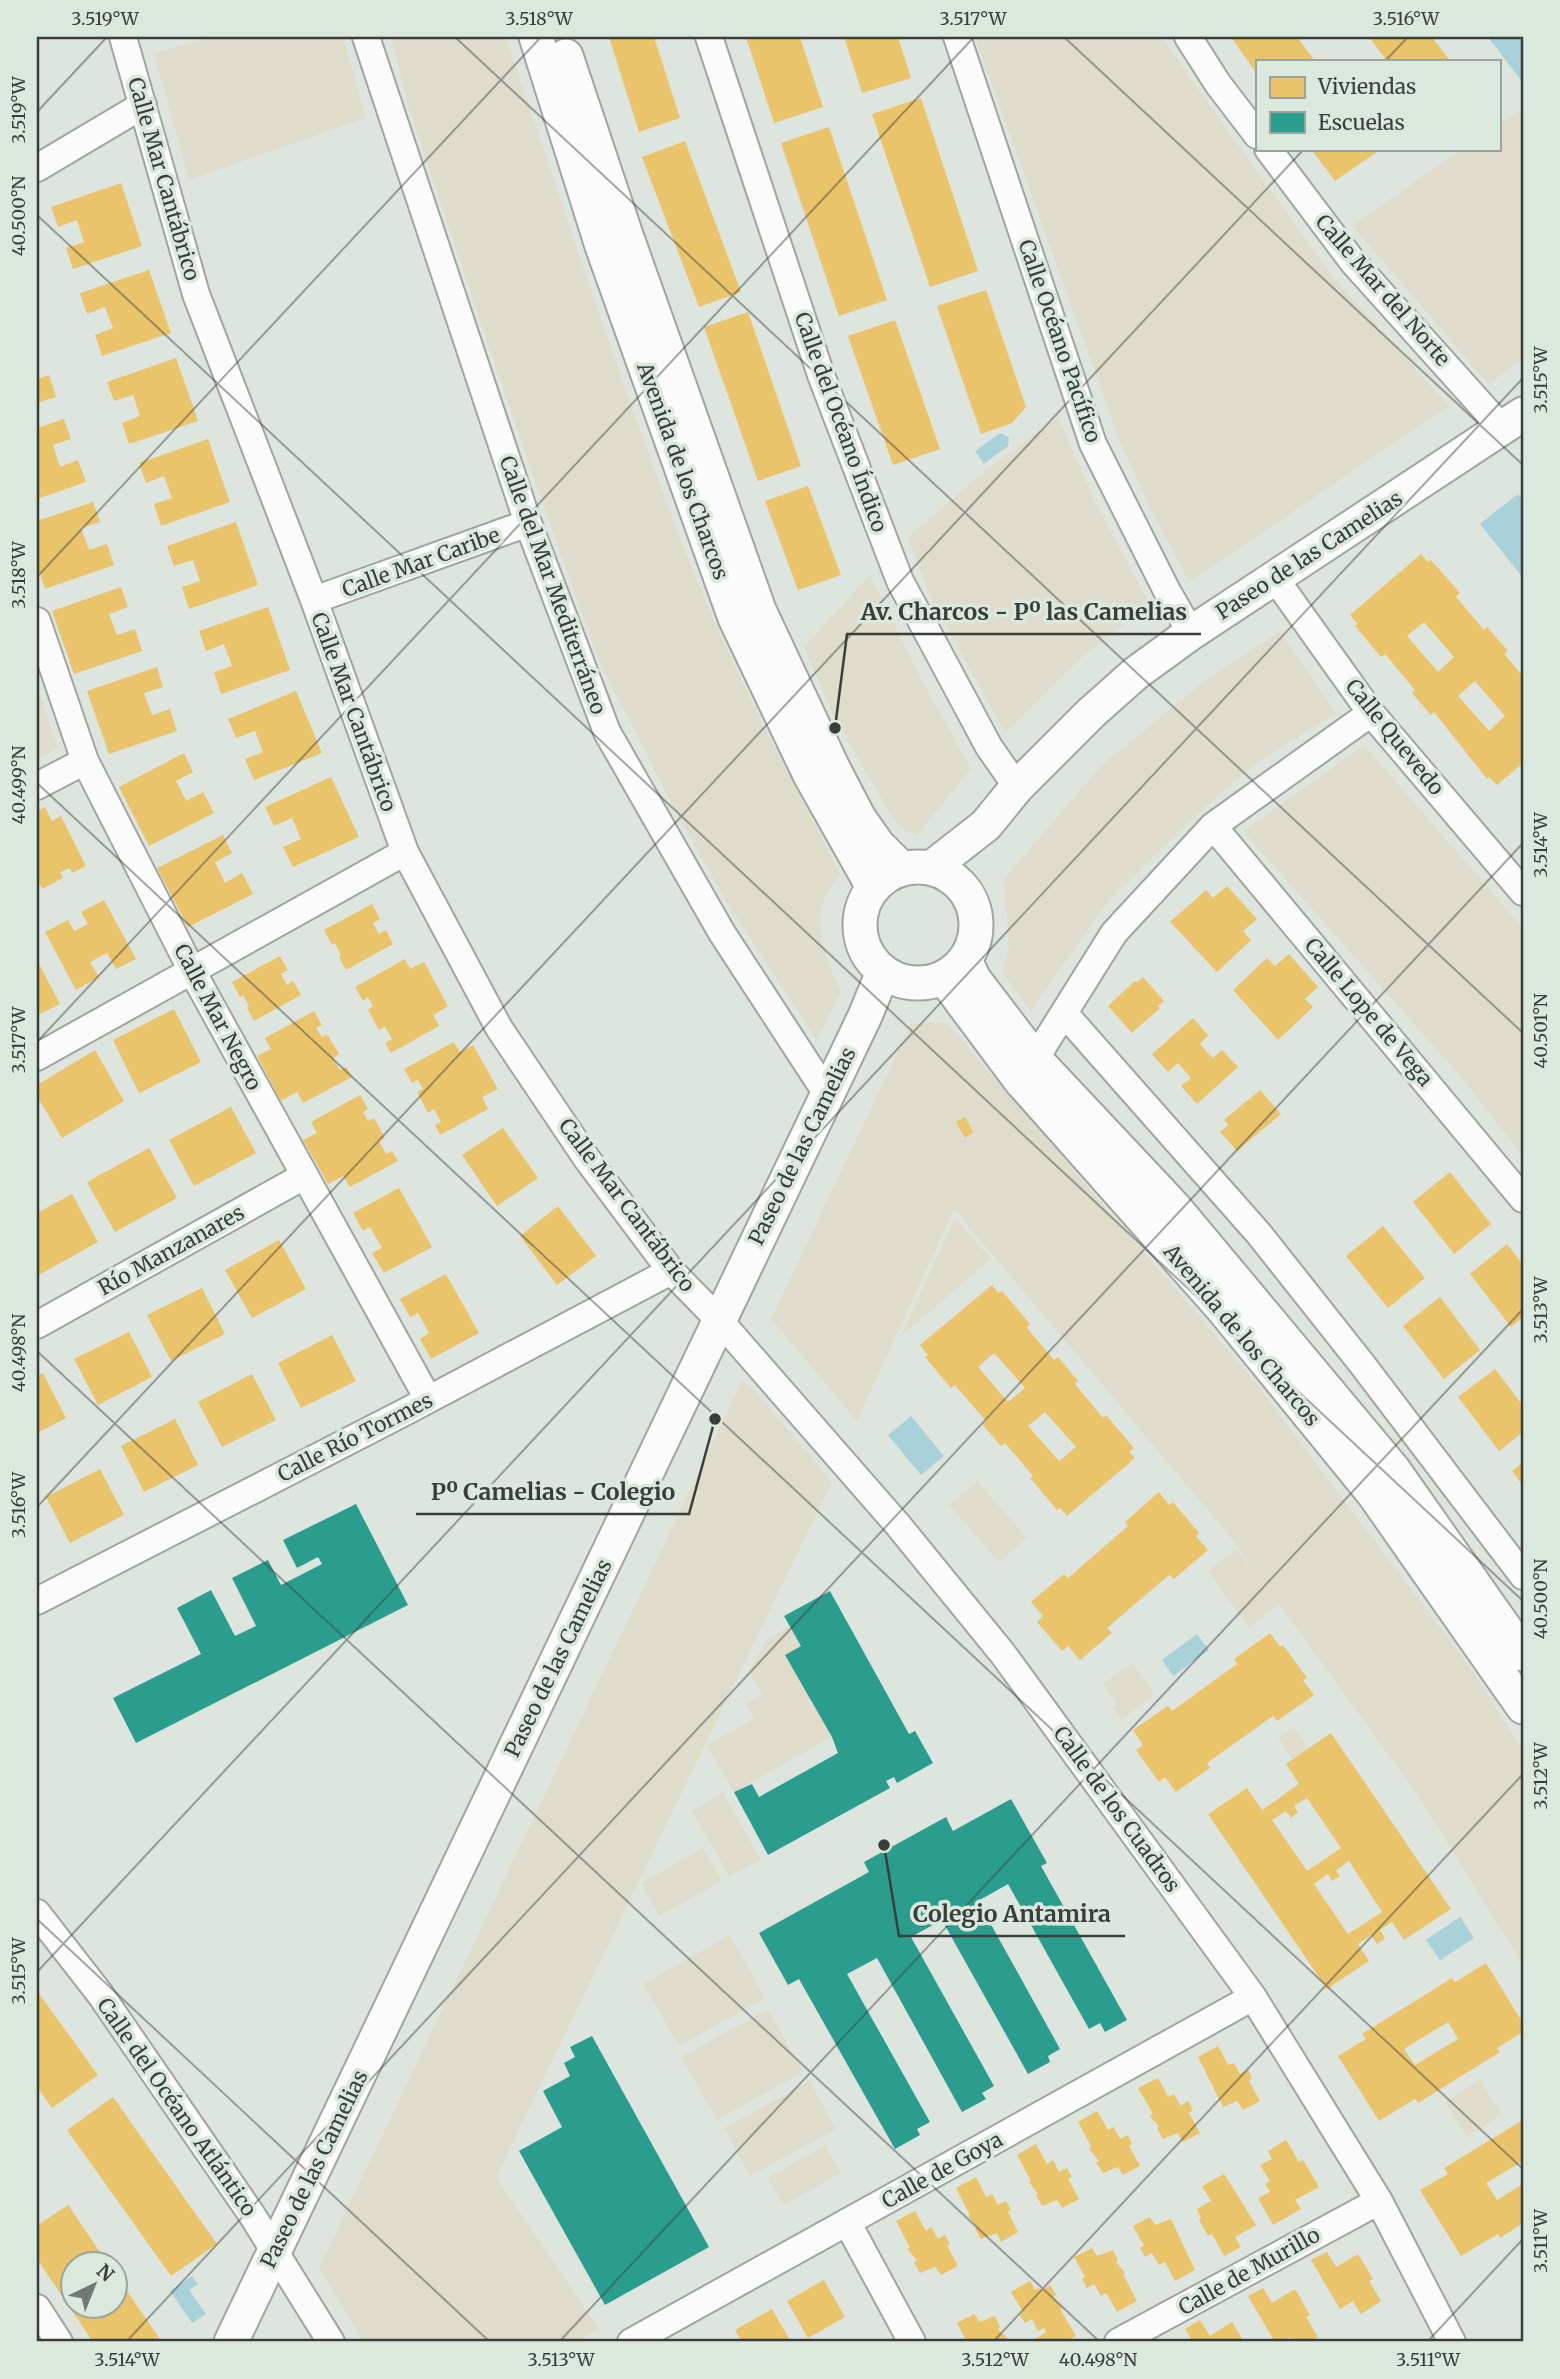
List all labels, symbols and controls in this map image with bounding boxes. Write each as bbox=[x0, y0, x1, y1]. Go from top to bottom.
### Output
text: 3.519°W bbox=[71, 7, 140, 30]
text: 3.518°W bbox=[505, 7, 574, 30]
text: 3.517°W bbox=[940, 7, 1008, 30]
text: 3.516°W bbox=[1373, 7, 1440, 30]
legend bbox=[1256, 60, 1500, 150]
text: Viviendas bbox=[1317, 73, 1416, 100]
street label: Calle Mar Cantábrico bbox=[122, 74, 206, 284]
text: 3.519°W bbox=[7, 75, 30, 144]
text: Escuelas bbox=[1318, 109, 1405, 136]
text: 40.500°N bbox=[7, 176, 30, 256]
street label: Calle Mar del Norte bbox=[1310, 209, 1456, 371]
street label: Calle Océano Pacífico bbox=[1013, 236, 1107, 446]
street label: Calle del Océano Índico bbox=[789, 308, 894, 536]
text: 3.515°W bbox=[1529, 345, 1552, 413]
street label: Avenida de los Charcos bbox=[631, 358, 735, 583]
street label: Calle del Mar Mediterráneo bbox=[494, 452, 612, 718]
street label: Paseo de las Camelias bbox=[1211, 485, 1407, 625]
street label: Calle Mar Caribe bbox=[338, 521, 504, 603]
text: 3.518°W bbox=[7, 540, 30, 609]
callout: Av. Charcos - Pº las Camelias bbox=[847, 590, 1201, 634]
text: Av. Charcos - Pº las Camelias bbox=[860, 597, 1187, 626]
street label: Calle Mar Cantábrico bbox=[305, 609, 403, 815]
street label: Calle Quevedo bbox=[1340, 673, 1450, 801]
text: 40.499°N bbox=[7, 745, 30, 824]
text: 3.514°W bbox=[1529, 811, 1552, 878]
street label: Calle Lope de Vega bbox=[1299, 932, 1439, 1092]
street label: Calle Mar Negro bbox=[168, 939, 268, 1095]
text: 40.501°N bbox=[1529, 993, 1552, 1069]
text: 3.517°W bbox=[7, 1005, 30, 1073]
street label: Paseo de las Camelias bbox=[742, 1043, 862, 1249]
street label: Calle Mar Cantábrico bbox=[553, 1113, 701, 1297]
street label: Río Manzanares bbox=[93, 1199, 249, 1301]
street label: Avenida de los Charcos bbox=[1157, 1238, 1326, 1431]
text: 3.513°W bbox=[1529, 1276, 1552, 1343]
text: 40.498°N bbox=[7, 1314, 30, 1392]
street label: Calle Río Tormes bbox=[273, 1386, 437, 1488]
callout: Pº Camelias - Colegio bbox=[416, 1470, 689, 1514]
text: 3.516°W bbox=[7, 1471, 30, 1538]
text: Pº Camelias - Colegio bbox=[431, 1477, 676, 1506]
street label: Paseo de las Camelias bbox=[498, 1555, 618, 1761]
text: 40.500°N bbox=[1529, 1559, 1552, 1639]
street label: Calle de los Cuadros bbox=[1048, 1721, 1186, 1897]
text: 3.512°W bbox=[1529, 1741, 1552, 1810]
callout: Colegio Antamira bbox=[899, 1892, 1125, 1936]
text: Colegio Antamira bbox=[913, 1899, 1111, 1928]
text: 3.515°W bbox=[7, 1936, 30, 2004]
street label: Calle del Océano Atlántico bbox=[91, 1993, 263, 2221]
street label: Paseo de las Camelias bbox=[254, 2066, 374, 2272]
street label: Calle de Goya bbox=[877, 2126, 1007, 2214]
text: 3.511°W bbox=[1529, 2208, 1552, 2273]
street label: Calle de Murillo bbox=[1173, 2221, 1325, 2321]
north arrow bbox=[60, 2250, 130, 2320]
text: N bbox=[92, 2259, 119, 2286]
text: 3.514°W bbox=[94, 2348, 161, 2371]
text: 3.513°W bbox=[528, 2348, 595, 2371]
text: 3.512°W bbox=[961, 2348, 1030, 2371]
text: 40.498°N bbox=[1059, 2348, 1137, 2371]
text: 3.511°W bbox=[1396, 2348, 1461, 2371]

